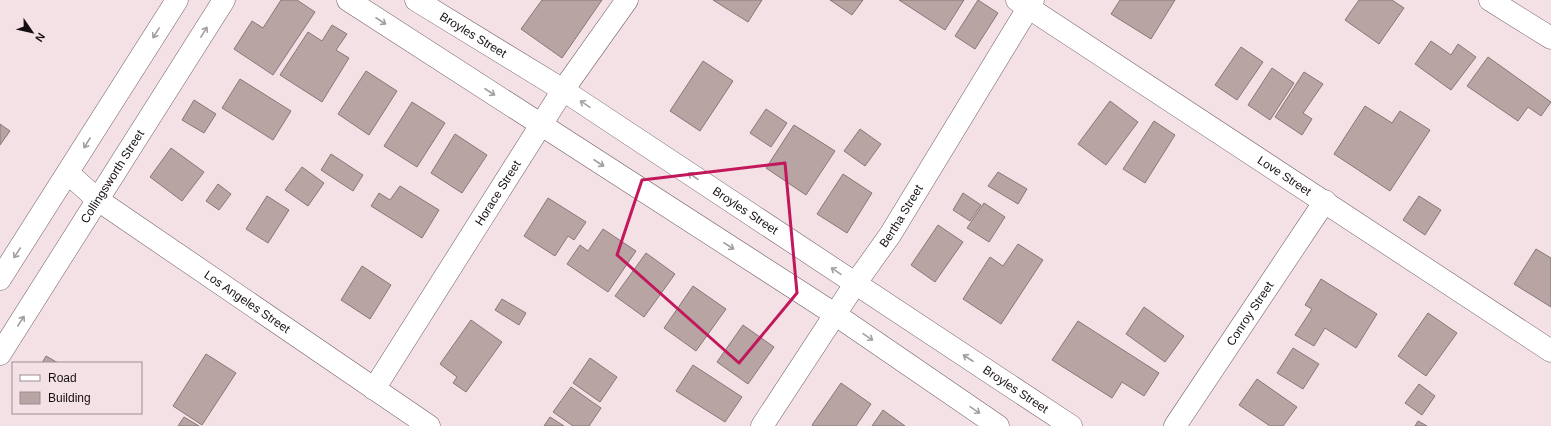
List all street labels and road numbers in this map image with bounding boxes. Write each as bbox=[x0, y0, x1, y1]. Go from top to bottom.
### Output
street label: Broyles Street bbox=[437, 9, 510, 61]
street label: Collingsworth Street bbox=[78, 127, 147, 226]
street label: Love Street bbox=[1255, 153, 1314, 199]
street label: Horace Street bbox=[472, 157, 524, 228]
street label: Bertha Street bbox=[877, 182, 926, 250]
street label: Broyles Street bbox=[710, 184, 781, 238]
street label: Los Angeles Street bbox=[202, 268, 293, 336]
street label: Conroy Street bbox=[1223, 278, 1277, 348]
street label: Broyles Street bbox=[980, 363, 1051, 416]

